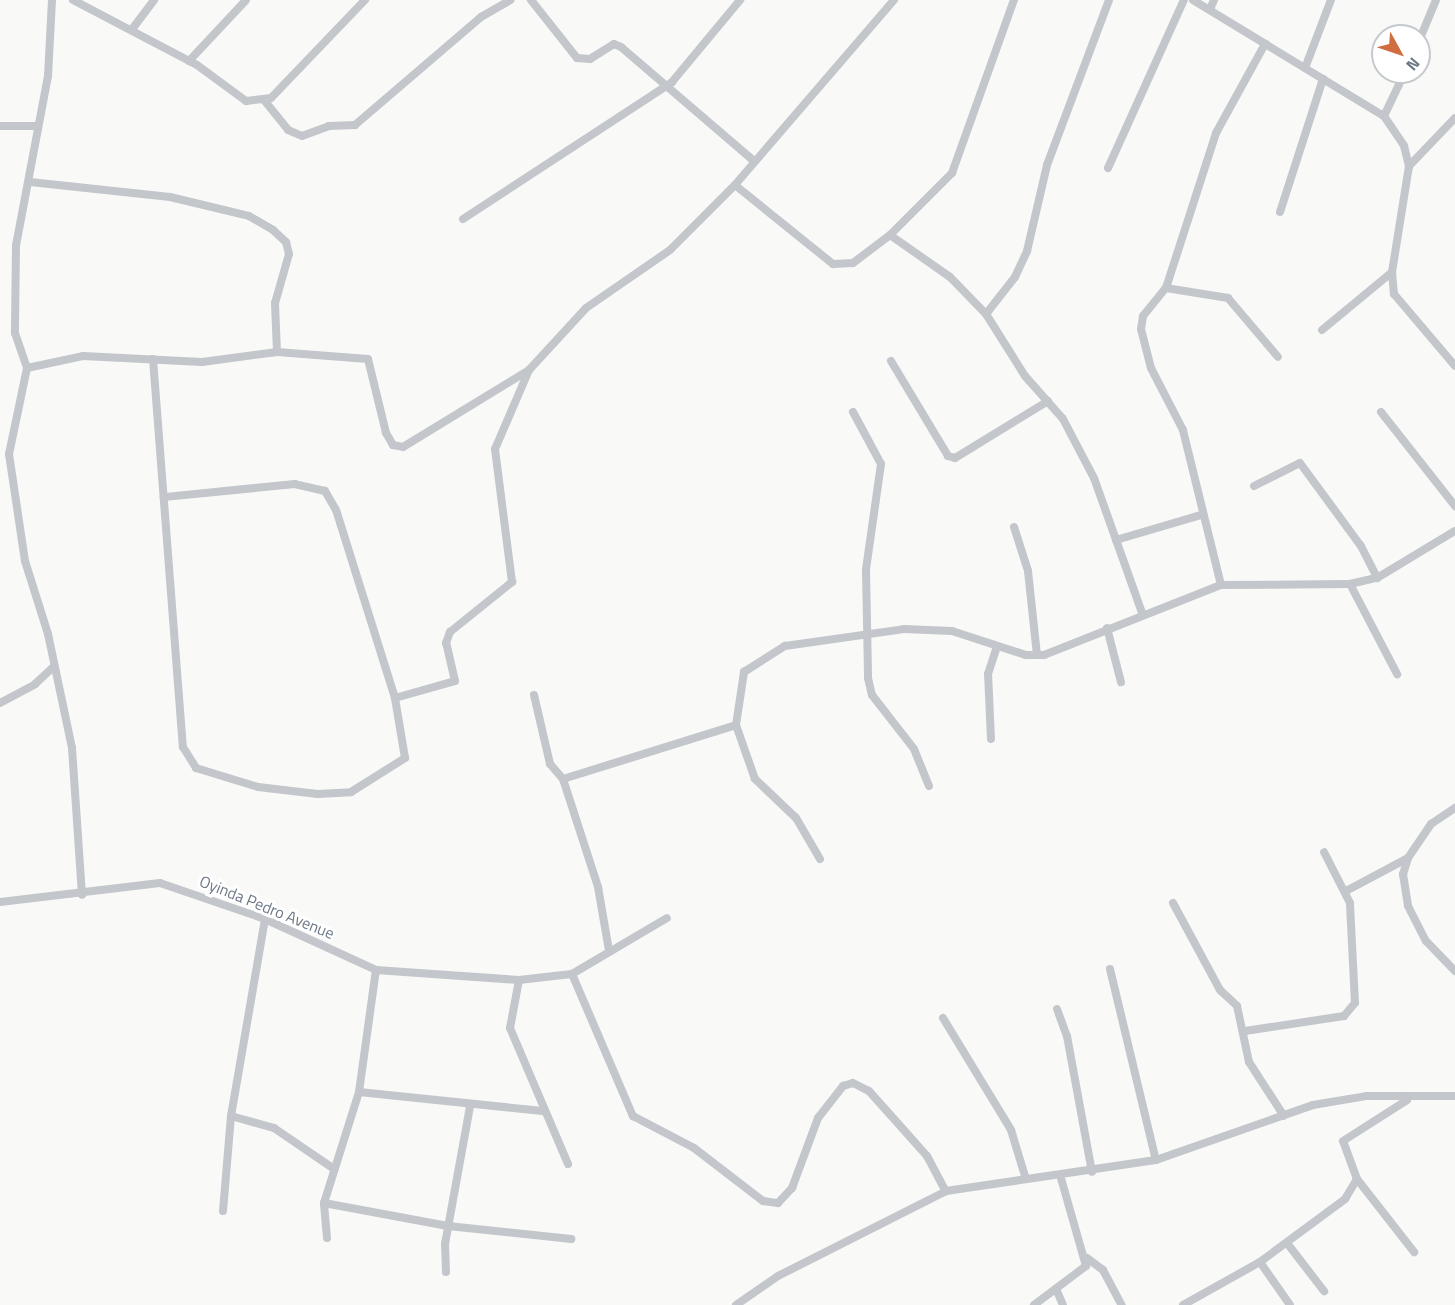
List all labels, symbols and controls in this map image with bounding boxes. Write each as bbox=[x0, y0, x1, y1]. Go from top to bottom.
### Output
north arrow bbox=[1371, 24, 1431, 84]
text: N bbox=[1400, 52, 1426, 76]
street label: Oyinda Pedro Avenue bbox=[197, 871, 337, 943]

